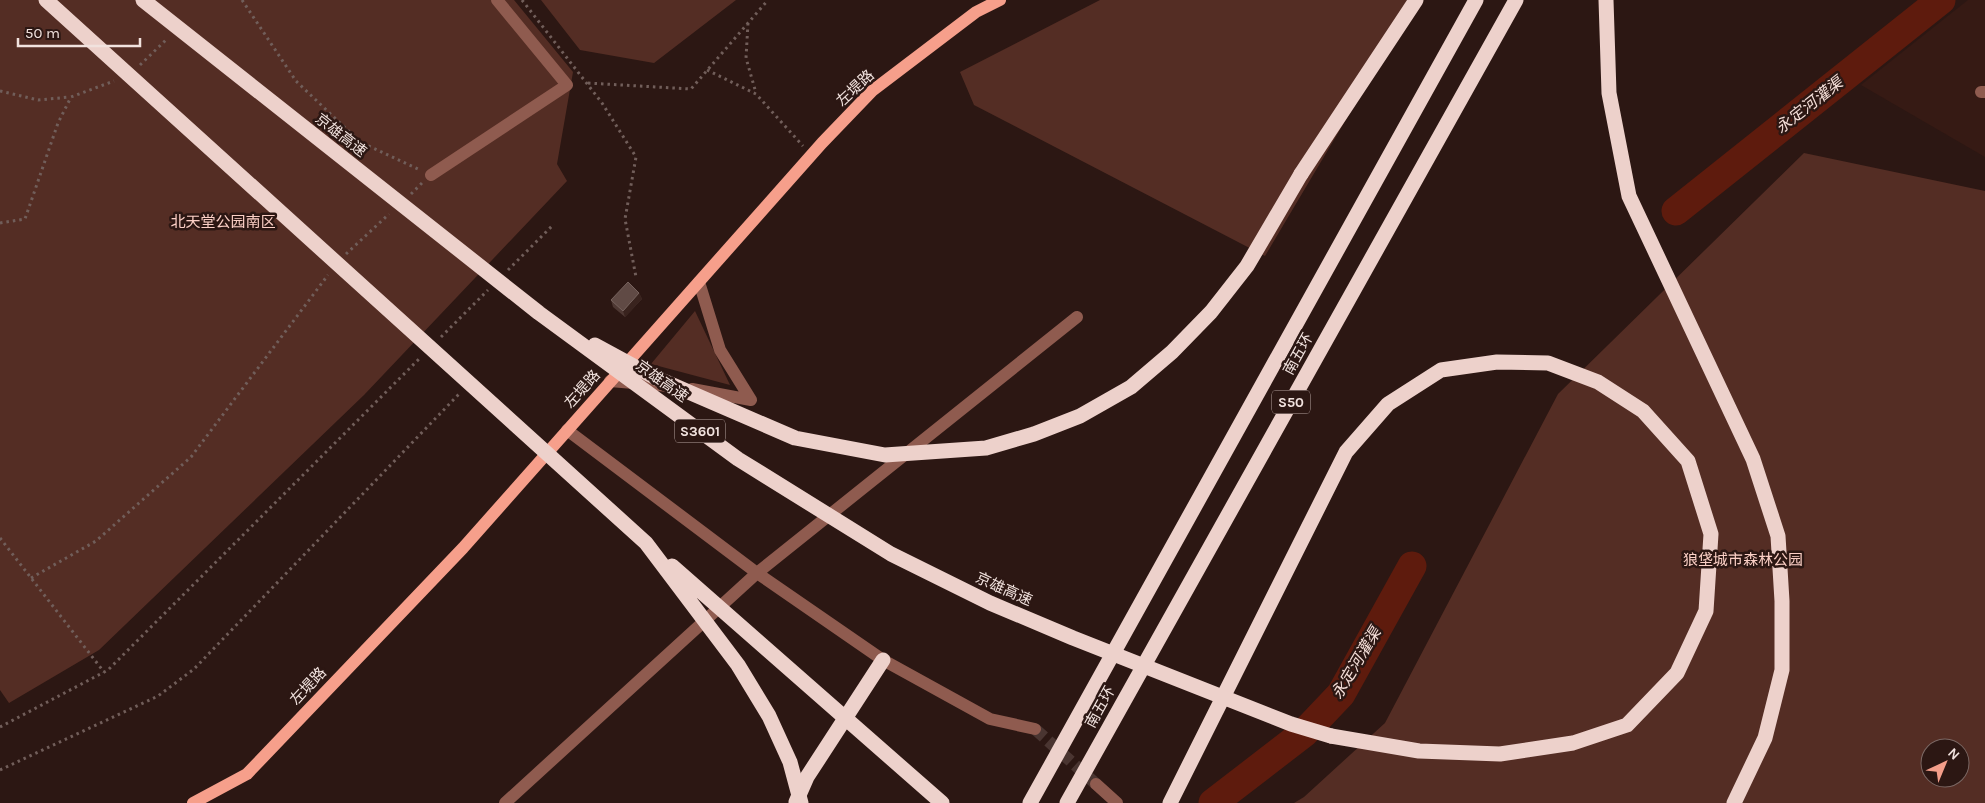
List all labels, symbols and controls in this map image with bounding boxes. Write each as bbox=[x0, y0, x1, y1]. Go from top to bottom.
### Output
scale bar bbox=[18, 15, 140, 47]
text: 50 m bbox=[25, 24, 60, 42]
street label: 左堤路 bbox=[832, 66, 878, 110]
water label: 永定河灌渠 bbox=[1772, 72, 1848, 137]
street label: 京雄高速 bbox=[312, 109, 370, 161]
park label: 北天堂公园南区 bbox=[170, 213, 276, 231]
street label: 南五环 bbox=[1279, 330, 1317, 378]
street label: 京雄高速 bbox=[632, 356, 692, 406]
street label: 左堤路 bbox=[560, 366, 604, 412]
road number: S50 bbox=[1272, 391, 1310, 414]
road number: S3601 bbox=[675, 420, 725, 442]
park label: 狼垡城市森林公园 bbox=[1683, 551, 1803, 569]
street label: 京雄高速 bbox=[973, 569, 1035, 609]
water label: 永定河灌渠 bbox=[1327, 622, 1386, 702]
street label: 左堤路 bbox=[286, 663, 330, 709]
street label: 南五环 bbox=[1081, 683, 1119, 731]
north arrow bbox=[1920, 738, 1970, 788]
text: N bbox=[1944, 744, 1963, 764]

